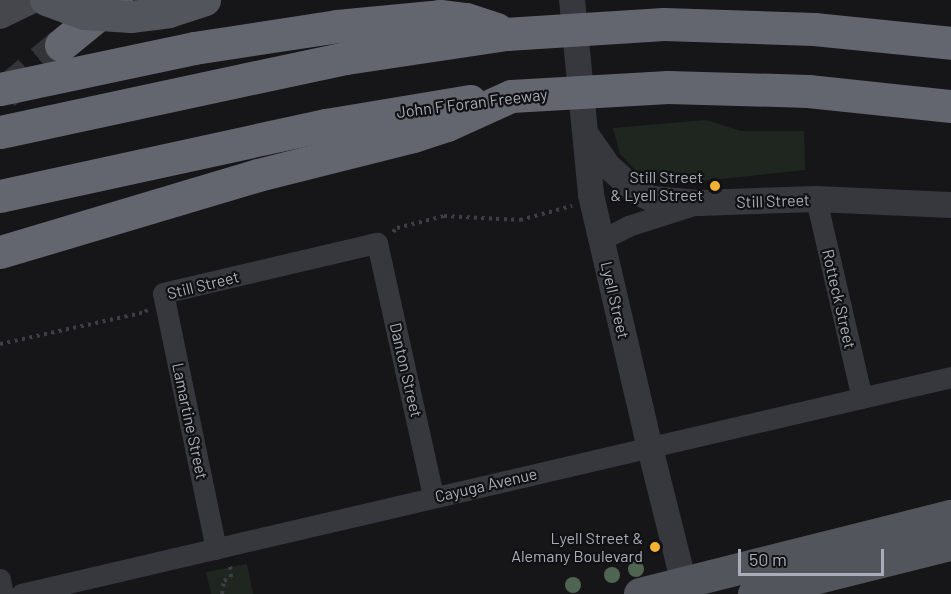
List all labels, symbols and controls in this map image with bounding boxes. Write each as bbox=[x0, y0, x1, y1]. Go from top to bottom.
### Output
street label: John F Foran Freeway bbox=[395, 84, 549, 122]
place label: Still Street & Lyell Street bbox=[611, 167, 703, 205]
marker: Still Street & Lyell Street bbox=[708, 179, 722, 193]
street label: Still Street bbox=[736, 190, 810, 212]
street label: Rotteck Street bbox=[818, 247, 860, 351]
street label: Lyell Street bbox=[597, 259, 633, 341]
street label: Still Street bbox=[165, 267, 241, 303]
street label: Danton Street bbox=[386, 321, 426, 419]
street label: Lamartine Street bbox=[168, 361, 212, 481]
street label: Cayuga Avenue bbox=[433, 464, 539, 506]
place label: Lyell Street & Alemany Boulevard bbox=[511, 528, 643, 566]
scale bar bbox=[741, 537, 886, 575]
marker: Lyell Street & Alemany Boulevard bbox=[648, 540, 662, 554]
text: 50 m bbox=[749, 548, 787, 570]

